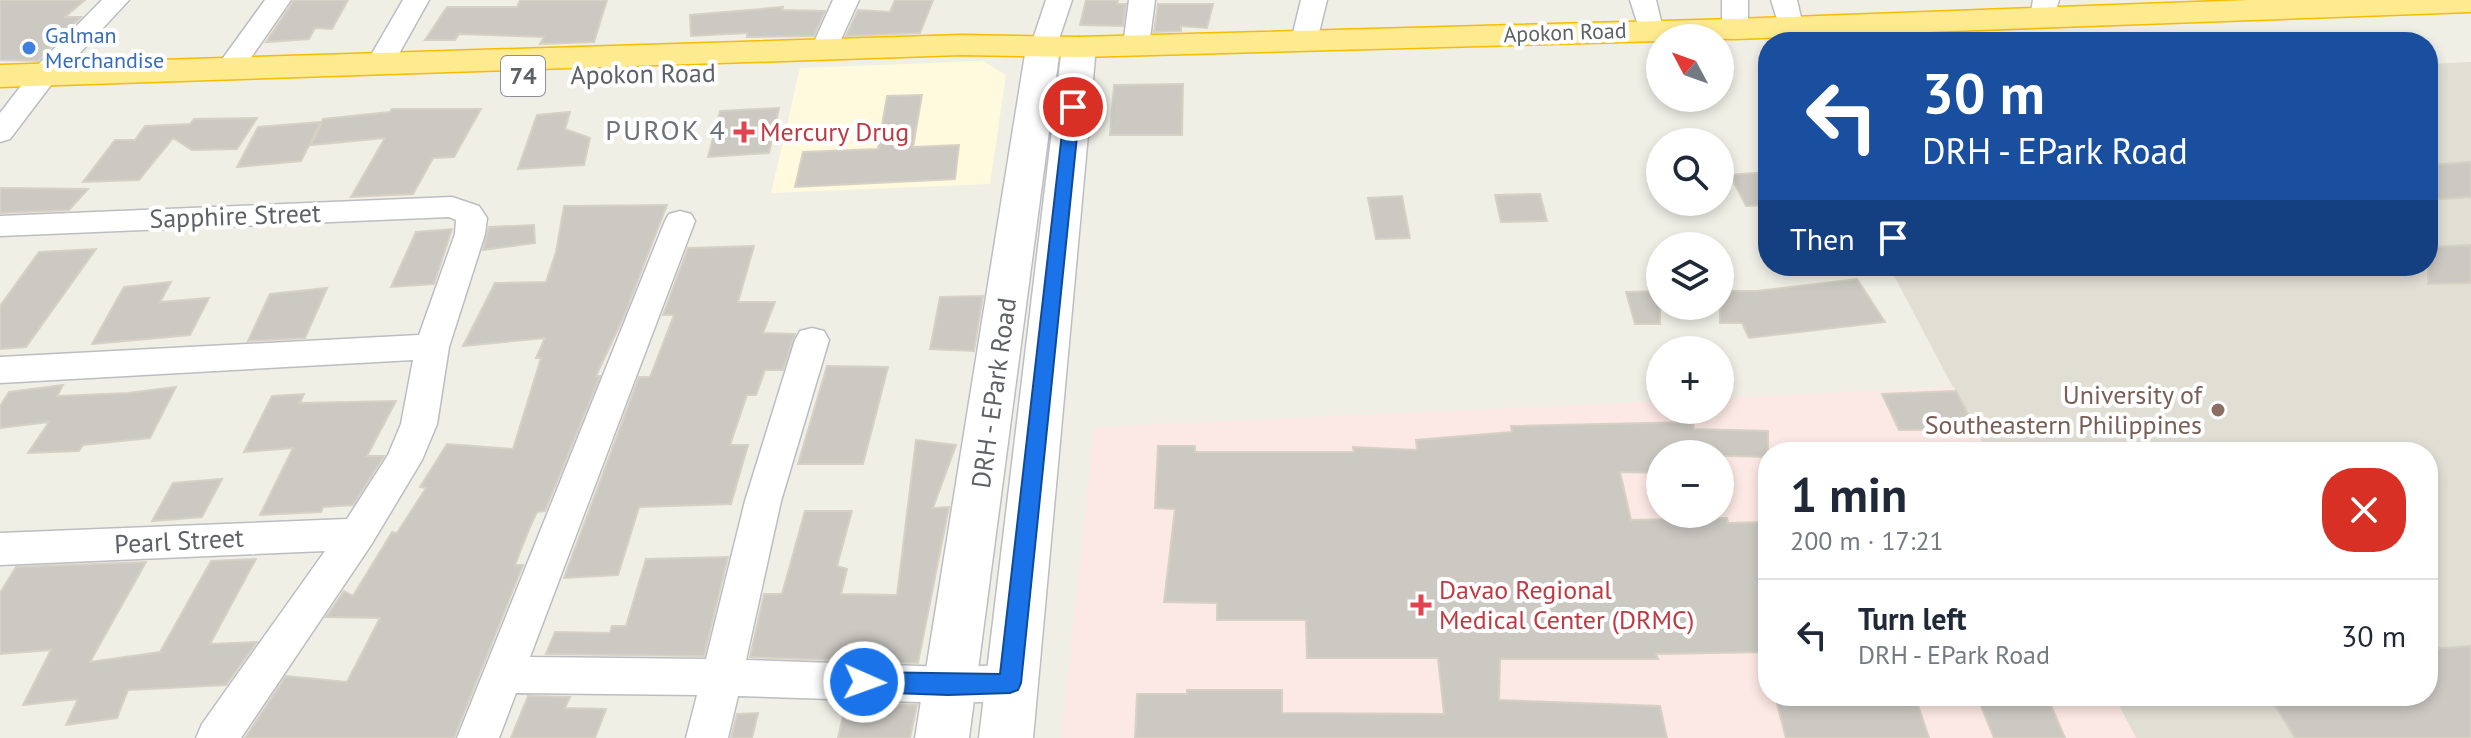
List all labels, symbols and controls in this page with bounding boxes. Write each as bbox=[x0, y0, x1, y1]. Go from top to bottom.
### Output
street label: Apokon Road bbox=[1503, 16, 1627, 48]
place label: Galman Merchandise bbox=[45, 21, 164, 74]
north arrow bbox=[1646, 24, 1734, 112]
map controls bbox=[1646, 24, 1734, 528]
marker: Galman Merchandise bbox=[20, 39, 38, 57]
road number: 74 bbox=[501, 56, 545, 96]
street label: Apokon Road bbox=[570, 56, 716, 91]
text: 30 m bbox=[1922, 57, 2045, 129]
icon: left bbox=[1790, 64, 1894, 168]
pin bbox=[1039, 73, 1107, 141]
icon: arrive bbox=[1051, 85, 1095, 129]
district label: PUROK 4 bbox=[605, 111, 727, 148]
place label: Mercury Drug bbox=[760, 115, 909, 148]
marker: Mercury Drug bbox=[735, 123, 753, 141]
text: DRH - EPark Road bbox=[1922, 127, 2188, 174]
button: search bbox=[1646, 128, 1734, 216]
street label: Sapphire Street bbox=[149, 196, 321, 235]
icon: arrive bbox=[1871, 216, 1915, 260]
text: Then bbox=[1790, 219, 1855, 258]
button: layers bbox=[1646, 232, 1734, 320]
street label: DRH - EPark Road bbox=[964, 296, 1023, 490]
button: + bbox=[1646, 336, 1734, 424]
place label: University of Southeastern Philippines bbox=[1925, 378, 2204, 441]
marker: University of Southeastern Philippines bbox=[2209, 401, 2227, 419]
button: − bbox=[1646, 440, 1734, 528]
text: 1 min bbox=[1790, 463, 1907, 525]
button: close bbox=[2322, 468, 2406, 552]
street label: Pearl Street bbox=[113, 521, 245, 560]
text: 200 m · 17:21 bbox=[1790, 524, 1944, 557]
place label: Davao Regional Medical Center (DRMC) bbox=[1439, 573, 1694, 636]
marker: Davao Regional Medical Center (DRMC) bbox=[1410, 594, 1432, 616]
text: Turn left bbox=[1858, 599, 1966, 638]
icon: left bbox=[1790, 613, 1834, 657]
text: 30 m bbox=[2341, 616, 2406, 655]
text: DRH - EPark Road bbox=[1858, 638, 2050, 671]
position arrow bbox=[822, 640, 906, 724]

